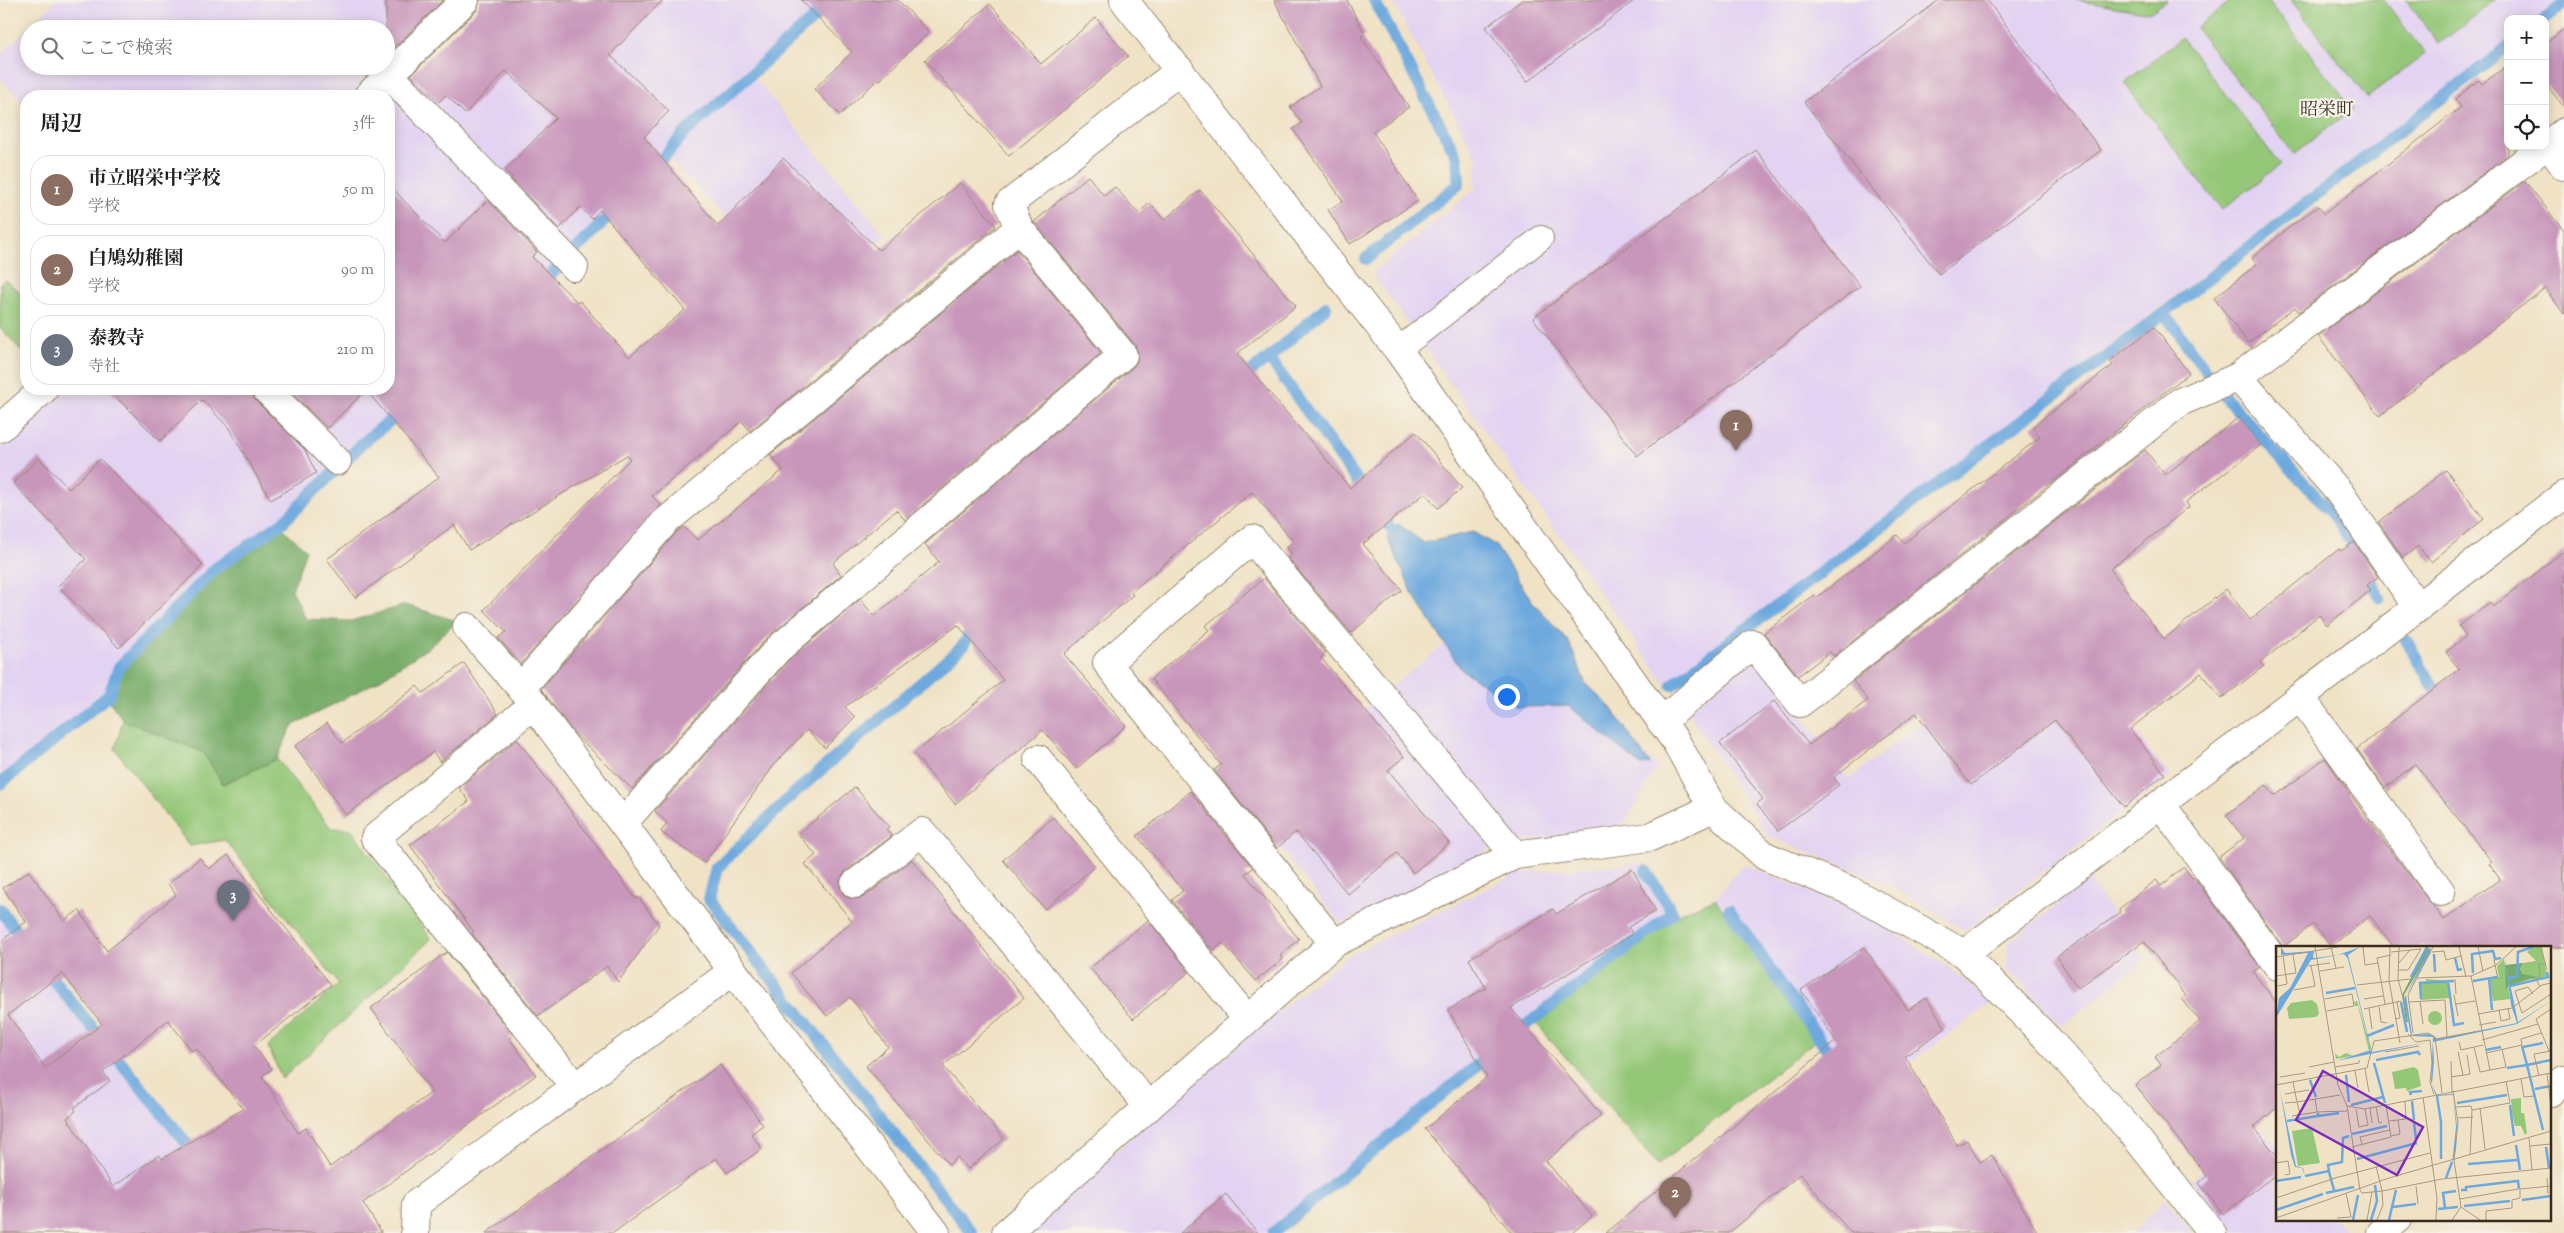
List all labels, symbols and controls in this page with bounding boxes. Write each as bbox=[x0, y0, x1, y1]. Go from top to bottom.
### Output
map controls bbox=[2504, 15, 2549, 150]
button: + bbox=[2504, 15, 2549, 60]
search box bbox=[20, 20, 395, 75]
icon: search bbox=[38, 34, 66, 62]
text: ここで検索 bbox=[78, 36, 173, 63]
button: − bbox=[2504, 60, 2549, 105]
district label: 昭栄町 bbox=[2300, 98, 2354, 124]
button: locate bbox=[2504, 105, 2549, 150]
text: 周辺 bbox=[40, 110, 82, 140]
text: 3件 bbox=[353, 113, 375, 136]
text: 市立昭栄中学校 bbox=[88, 166, 221, 193]
text: 1 bbox=[54, 179, 60, 202]
text: 50 m bbox=[343, 179, 374, 202]
text: 学校 bbox=[88, 196, 120, 219]
text: 白鳩幼稚園 bbox=[88, 246, 183, 273]
text: 2 bbox=[53, 259, 61, 282]
text: 90 m bbox=[341, 259, 374, 282]
text: 学校 bbox=[88, 276, 120, 299]
text: 泰教寺 bbox=[88, 326, 145, 353]
text: 3 bbox=[54, 339, 60, 362]
text: 210 m bbox=[336, 339, 374, 362]
text: 寺社 bbox=[88, 356, 120, 379]
pin: 1 bbox=[1720, 410, 1752, 451]
your location bbox=[1494, 684, 1520, 710]
pin: 3 bbox=[217, 880, 249, 921]
inset map bbox=[2276, 946, 2552, 1220]
pin: 2 bbox=[1659, 1177, 1691, 1218]

